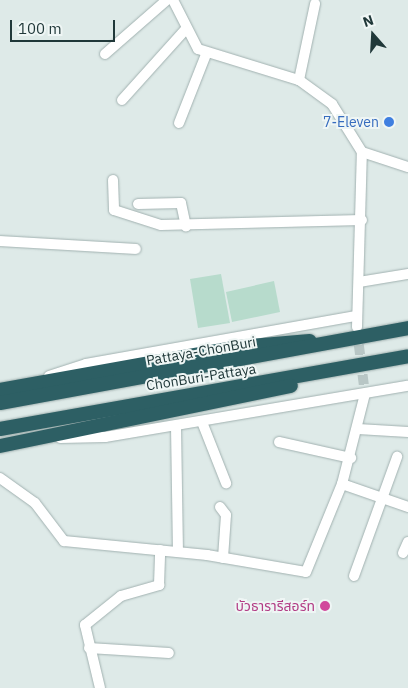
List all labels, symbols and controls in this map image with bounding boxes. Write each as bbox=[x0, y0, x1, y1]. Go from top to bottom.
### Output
scale bar bbox=[12, 10, 118, 42]
north arrow bbox=[348, 10, 398, 60]
text: N bbox=[360, 11, 376, 31]
text: 100 m bbox=[18, 19, 62, 38]
place label: 7-Eleven bbox=[323, 114, 379, 130]
marker: 7-Eleven bbox=[383, 116, 395, 128]
street label: Pattaya-ChonBuri bbox=[145, 333, 257, 369]
street label: ChonBuri-Pattaya bbox=[145, 360, 257, 394]
place label: บัวธารารีสอร์ท bbox=[236, 598, 315, 614]
marker: บัวธารารีสอร์ท bbox=[319, 600, 331, 612]

